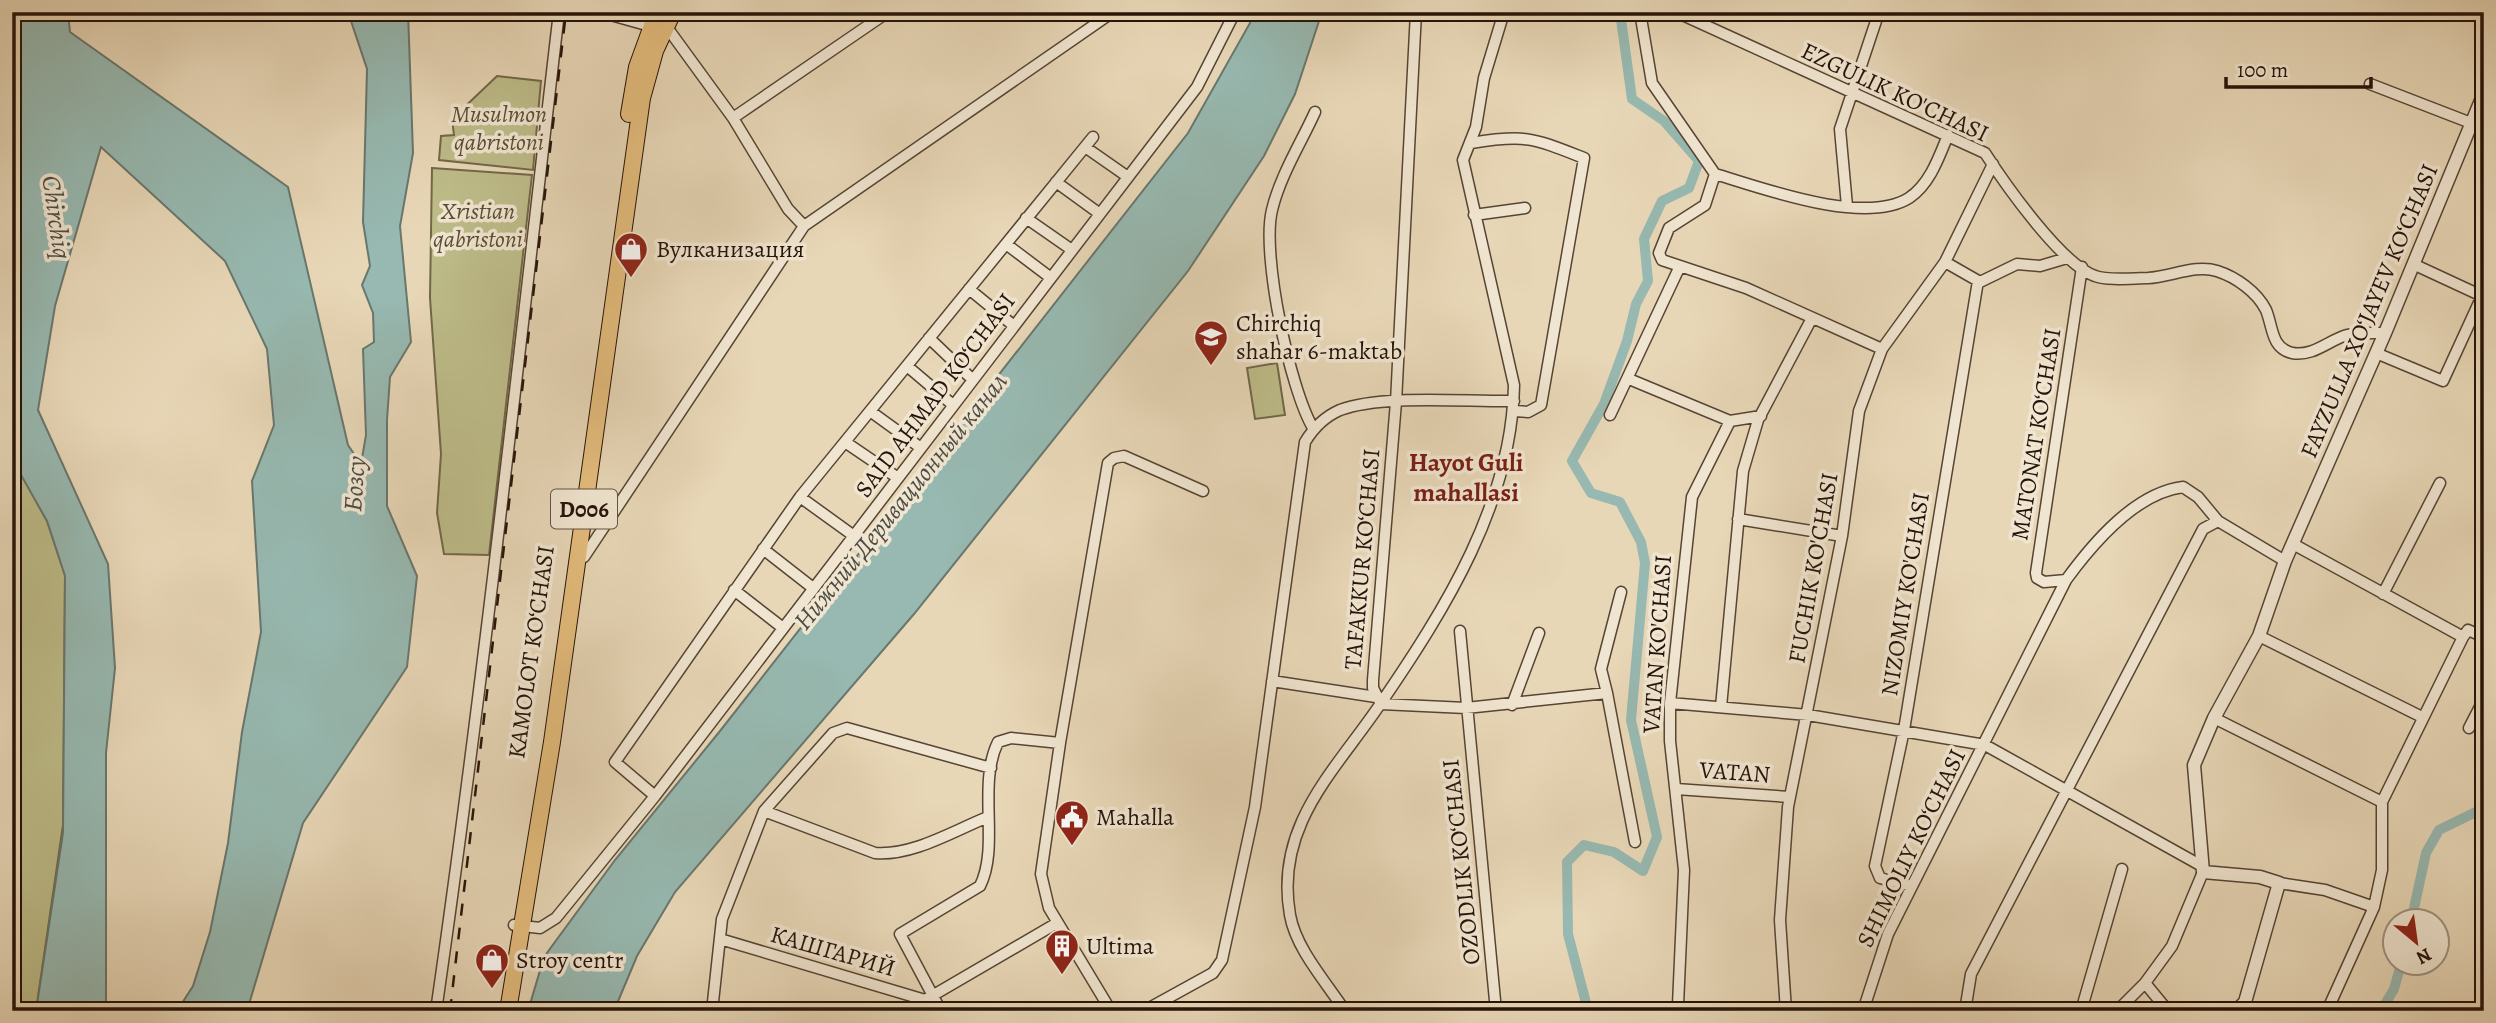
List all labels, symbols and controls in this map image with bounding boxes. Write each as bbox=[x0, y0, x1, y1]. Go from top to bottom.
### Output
street label: EZGULIK KO'CHASI bbox=[1796, 35, 1994, 149]
scale bar bbox=[2226, 46, 2372, 90]
text: 100 m bbox=[2237, 56, 2288, 84]
park label: Musulmon qabristoni bbox=[451, 98, 547, 158]
street label: FAYZULLA XO‘JAYEV KO‘CHASI bbox=[2292, 159, 2446, 463]
water label: Chirchiq bbox=[33, 173, 80, 262]
park label: Xristian qabristoni bbox=[433, 195, 523, 255]
shop icon: Вулканизация bbox=[612, 230, 650, 279]
place label: Вулканизация bbox=[656, 233, 804, 265]
street label: SAID AHMAD KO‘CHASI bbox=[848, 286, 1022, 504]
place label: Chirchiq shahar 6-maktab bbox=[1236, 307, 1402, 367]
school or university icon: Chirchiq shahar 6-maktab bbox=[1192, 318, 1230, 367]
street label: MATONAT KO‘CHASI bbox=[2003, 326, 2069, 542]
water label: Нижний Деривационный канал bbox=[786, 365, 1016, 637]
district label: Hayot Guli mahallasi bbox=[1409, 445, 1523, 510]
street label: TAFAKKUR KO‘CHASI bbox=[1336, 447, 1388, 671]
water label: Бозсу bbox=[335, 455, 374, 513]
street label: FUCHIK KO'CHASI bbox=[1780, 470, 1846, 666]
road number: D006 bbox=[551, 489, 617, 528]
street label: NIZOMIY KO'CHASI bbox=[1873, 490, 1937, 698]
street label: KAMOLOT KO‘CHASI bbox=[500, 543, 562, 761]
street label: VATAN KO'CHASI bbox=[1635, 554, 1679, 735]
street label: SHIMOLIY KO‘CHASI bbox=[1849, 743, 1973, 953]
street label: VATAN bbox=[1698, 753, 1771, 790]
street label: OZODLIK KO‘CHASI bbox=[1434, 757, 1488, 967]
public building icon: Mahalla bbox=[1053, 798, 1091, 847]
place label: Mahalla bbox=[1096, 801, 1175, 833]
north arrow bbox=[2380, 908, 2450, 978]
street label: КАШГАРИЙ bbox=[767, 918, 899, 984]
building icon: Ultima bbox=[1043, 927, 1081, 976]
place label: Ultima bbox=[1086, 930, 1155, 962]
shop icon: Stroy centr bbox=[473, 941, 511, 990]
text: N bbox=[2411, 941, 2436, 971]
place label: Stroy centr bbox=[516, 944, 623, 976]

